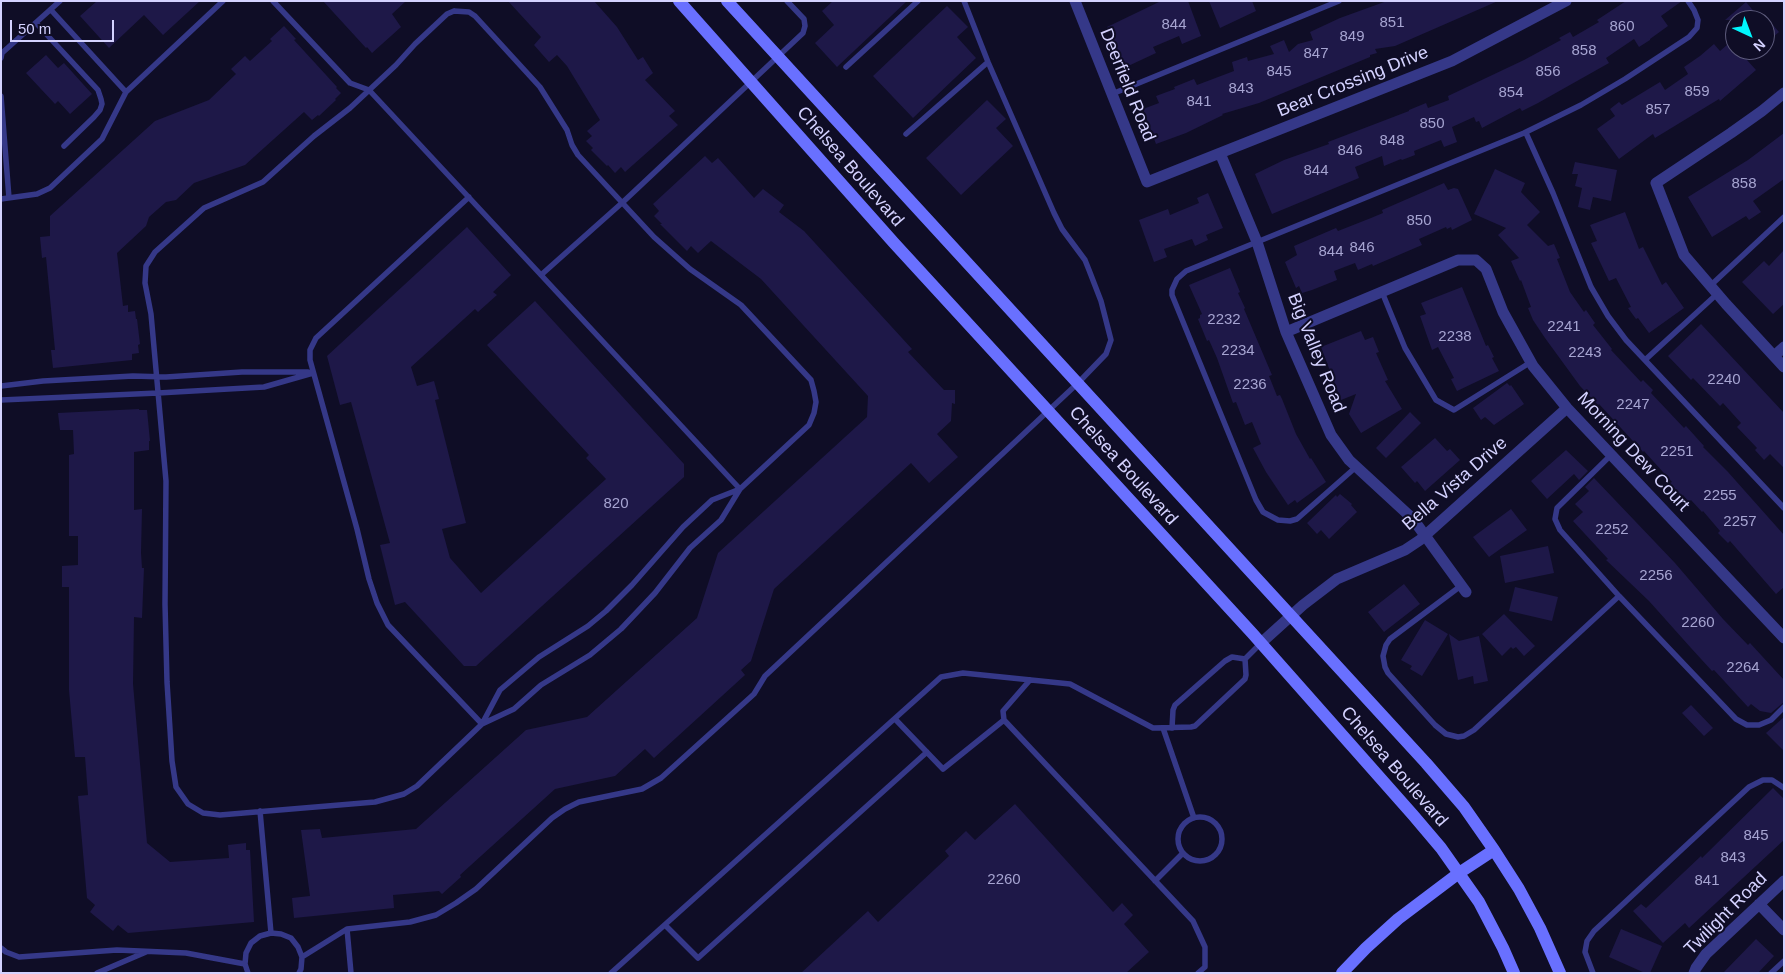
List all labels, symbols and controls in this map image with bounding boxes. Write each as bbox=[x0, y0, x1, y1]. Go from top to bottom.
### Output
scale bar bbox=[12, 10, 116, 42]
north arrow bbox=[1725, 10, 1775, 60]
house number: 851 bbox=[1379, 14, 1405, 32]
house number: 844 bbox=[1161, 16, 1187, 34]
house number: 860 bbox=[1609, 18, 1635, 36]
text: 50 m bbox=[18, 20, 51, 37]
street label: Deerfield Road bbox=[1094, 25, 1160, 145]
house number: 849 bbox=[1339, 28, 1365, 46]
text: N bbox=[1750, 36, 1769, 55]
street label: Bear Crossing Drive bbox=[1274, 42, 1432, 122]
house number: 858 bbox=[1571, 42, 1597, 60]
house number: 847 bbox=[1303, 45, 1329, 63]
house number: 845 bbox=[1266, 63, 1292, 81]
house number: 856 bbox=[1535, 63, 1561, 81]
house number: 843 bbox=[1228, 80, 1254, 98]
house number: 859 bbox=[1684, 83, 1710, 101]
house number: 854 bbox=[1498, 84, 1524, 102]
house number: 841 bbox=[1186, 93, 1212, 111]
house number: 857 bbox=[1645, 101, 1671, 119]
street label: Chelsea Boulevard bbox=[792, 103, 908, 231]
house number: 850 bbox=[1419, 115, 1445, 133]
house number: 848 bbox=[1379, 132, 1405, 150]
house number: 846 bbox=[1337, 142, 1363, 160]
house number: 844 bbox=[1303, 162, 1329, 180]
house number: 858 bbox=[1731, 175, 1757, 193]
house number: 850 bbox=[1406, 212, 1432, 230]
house number: 846 bbox=[1349, 239, 1375, 257]
house number: 844 bbox=[1318, 243, 1344, 261]
street label: Big Valley Road bbox=[1282, 290, 1350, 416]
house number: 2232 bbox=[1207, 311, 1241, 329]
house number: 2241 bbox=[1547, 318, 1581, 336]
house number: 2238 bbox=[1438, 328, 1472, 346]
house number: 2234 bbox=[1221, 342, 1255, 360]
house number: 2243 bbox=[1568, 344, 1602, 362]
house number: 2240 bbox=[1707, 371, 1741, 389]
house number: 2236 bbox=[1233, 376, 1267, 394]
street label: Morning Dew Court bbox=[1572, 388, 1694, 516]
house number: 2247 bbox=[1616, 396, 1650, 414]
street label: Chelsea Boulevard bbox=[1064, 402, 1182, 530]
street label: Bella Vista Drive bbox=[1398, 433, 1512, 535]
house number: 2251 bbox=[1660, 443, 1694, 461]
house number: 2255 bbox=[1703, 487, 1737, 505]
house number: 820 bbox=[603, 495, 629, 513]
house number: 2257 bbox=[1723, 513, 1757, 531]
house number: 2252 bbox=[1595, 521, 1629, 539]
house number: 2256 bbox=[1639, 567, 1673, 585]
house number: 2260 bbox=[1681, 614, 1715, 632]
house number: 2264 bbox=[1726, 659, 1760, 677]
street label: Chelsea Boulevard bbox=[1336, 703, 1452, 831]
house number: 845 bbox=[1743, 827, 1769, 845]
house number: 843 bbox=[1720, 849, 1746, 867]
street label: Twilight Road bbox=[1680, 868, 1772, 960]
house number: 2260 bbox=[987, 871, 1021, 889]
house number: 841 bbox=[1694, 872, 1720, 890]

